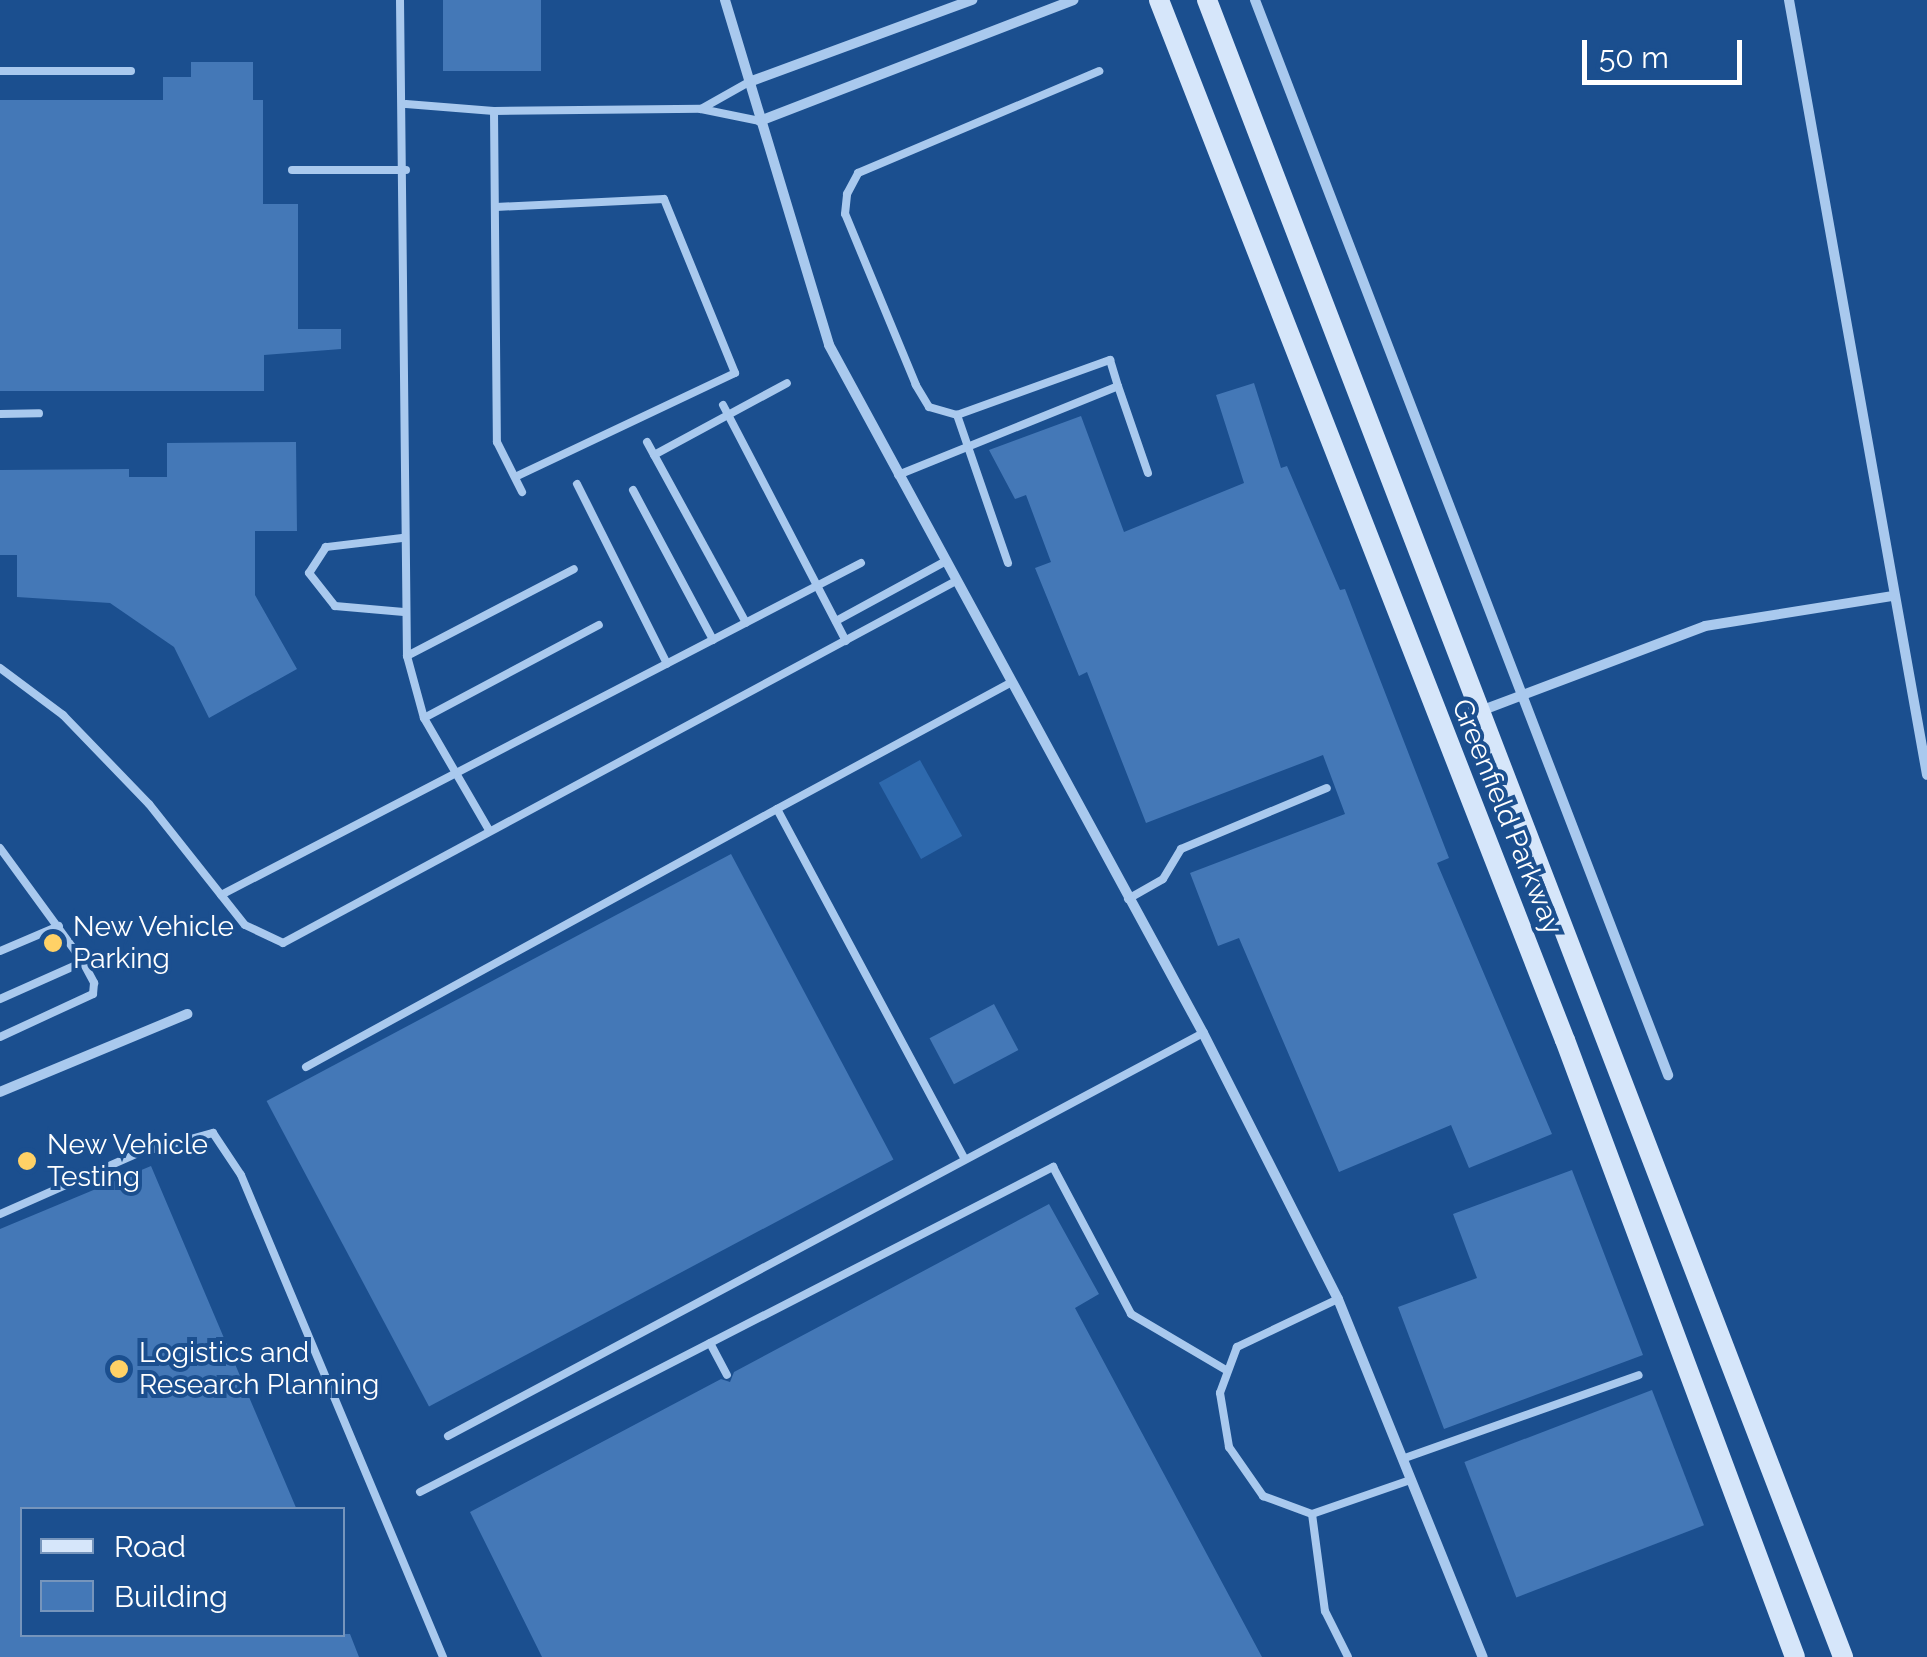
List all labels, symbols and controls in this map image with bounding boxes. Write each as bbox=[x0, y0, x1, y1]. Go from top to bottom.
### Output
scale bar bbox=[1587, 20, 1747, 82]
text: 50 m bbox=[1599, 40, 1669, 75]
street label: Greenfield Parkway bbox=[1444, 694, 1570, 940]
place label: New Vehicle Parking bbox=[73, 910, 236, 976]
marker: New Vehicle Parking bbox=[42, 932, 64, 954]
place label: New Vehicle Testing bbox=[47, 1128, 210, 1194]
marker: New Vehicle Testing bbox=[16, 1150, 38, 1172]
place label: Logistics and Research Planning bbox=[139, 1336, 379, 1402]
marker: Logistics and Research Planning bbox=[108, 1358, 130, 1380]
legend bbox=[20, 1507, 345, 1637]
text: Road bbox=[114, 1529, 186, 1564]
text: Building bbox=[114, 1579, 228, 1614]

